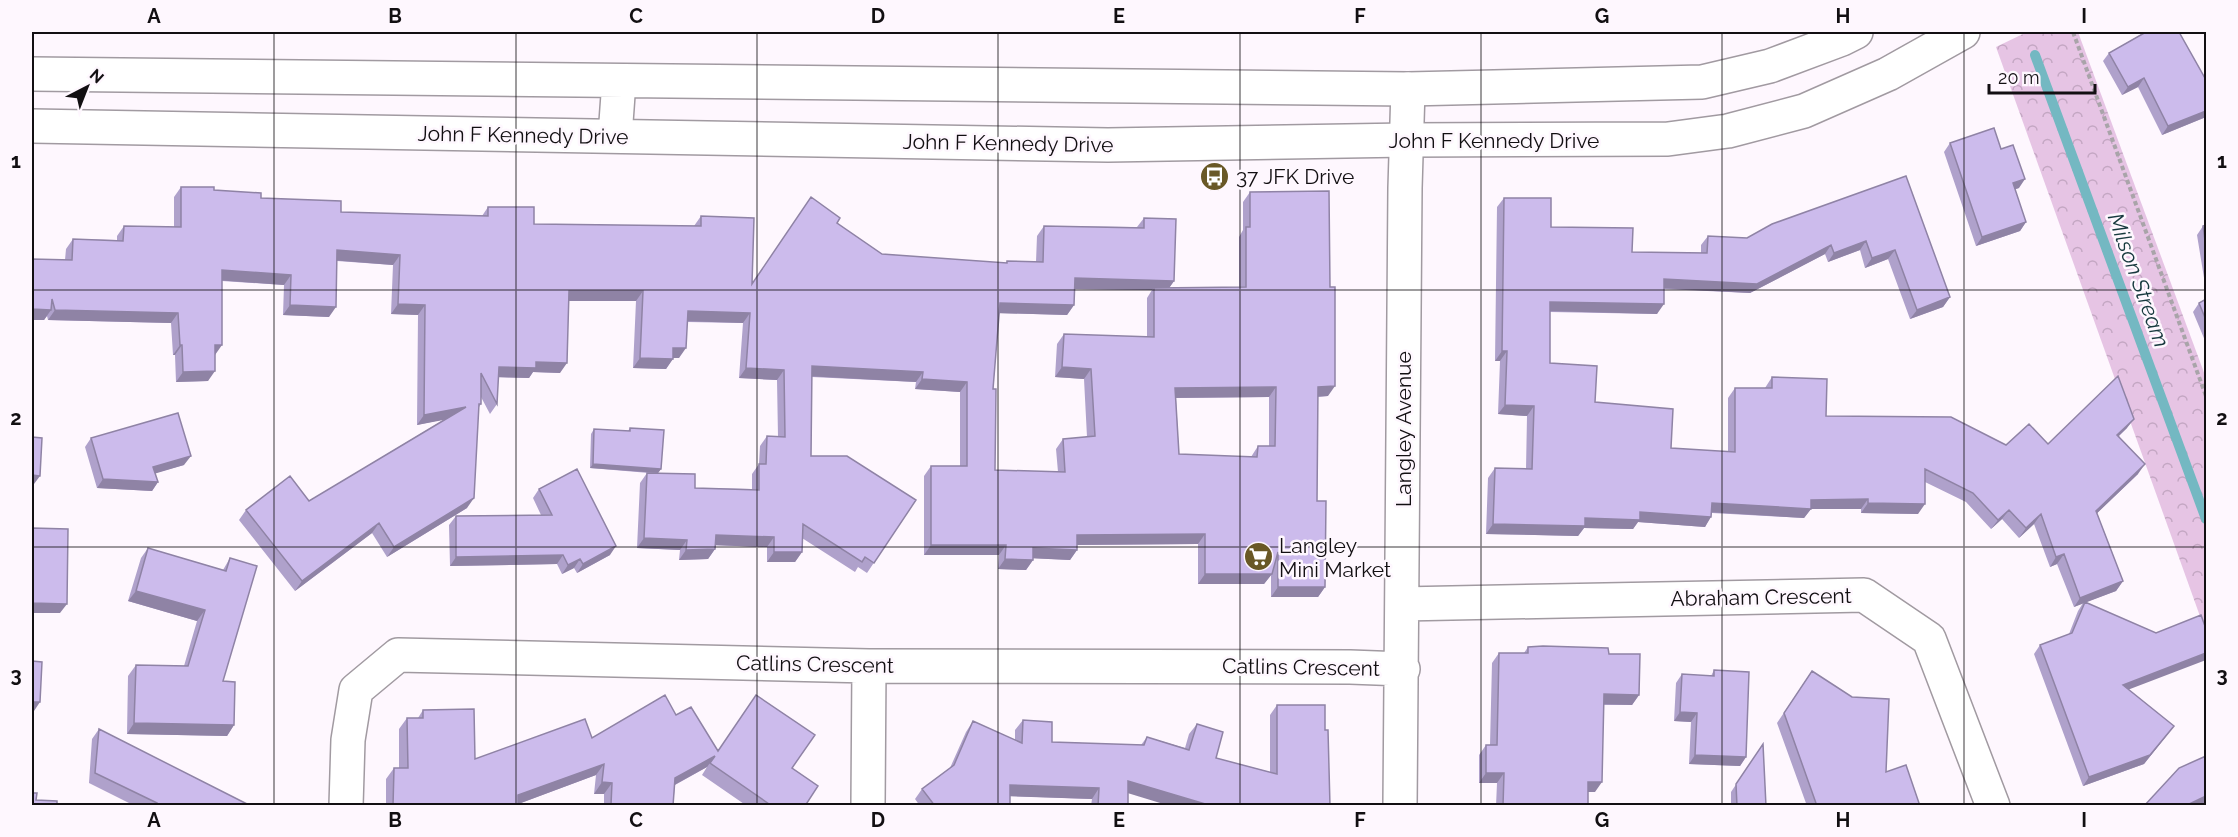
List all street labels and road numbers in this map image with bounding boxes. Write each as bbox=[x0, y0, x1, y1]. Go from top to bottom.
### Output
street label: John F Kennedy Drive bbox=[417, 121, 629, 149]
street label: John F Kennedy Drive bbox=[1389, 128, 1599, 153]
street label: John F Kennedy Drive bbox=[902, 129, 1114, 157]
street label: Langley Avenue bbox=[1391, 351, 1416, 507]
street label: Abraham Crescent bbox=[1670, 583, 1852, 611]
street label: Catlins Crescent bbox=[736, 650, 894, 678]
street label: Catlins Crescent bbox=[1222, 653, 1380, 681]

